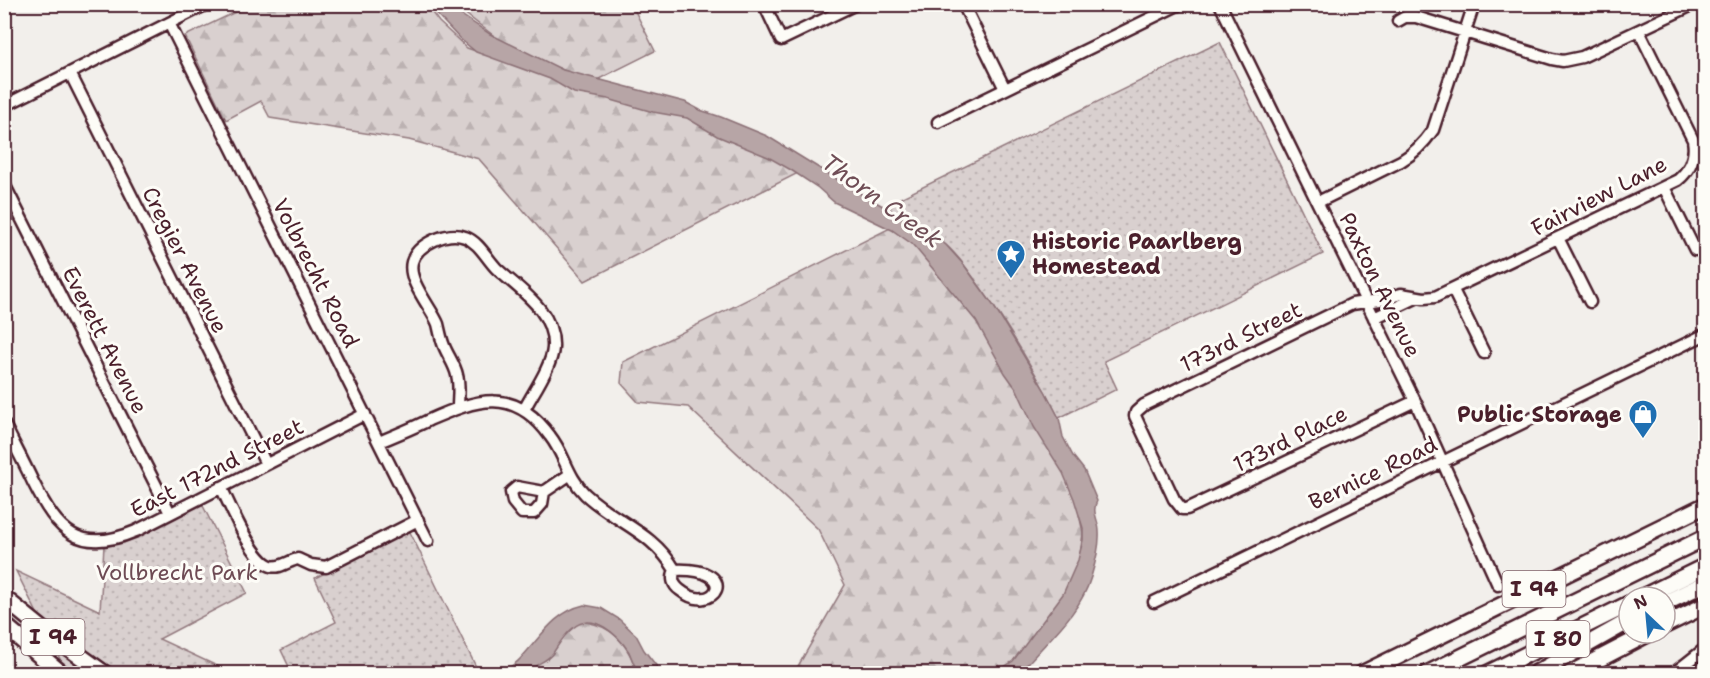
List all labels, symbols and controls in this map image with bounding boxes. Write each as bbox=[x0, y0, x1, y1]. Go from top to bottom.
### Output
water label: Thorn Creek bbox=[815, 146, 949, 256]
street label: Fairview Lane bbox=[1526, 149, 1672, 243]
street label: Cregier Avenue bbox=[136, 182, 234, 338]
street label: Volbrecht Road bbox=[266, 193, 366, 353]
street label: Paxton Avenue bbox=[1332, 208, 1428, 362]
place label: Historic Paarlberg Homestead bbox=[1032, 227, 1242, 281]
place icon: Historic Paarlberg Homestead bbox=[995, 238, 1027, 280]
street label: Everett Avenue bbox=[55, 262, 155, 418]
street label: 173rd Street bbox=[1175, 295, 1307, 379]
shop icon: Public Storage bbox=[1627, 398, 1659, 440]
street label: 173rd Place bbox=[1228, 399, 1352, 479]
place label: Public Storage bbox=[1457, 400, 1622, 429]
street label: East 172nd Street bbox=[126, 412, 308, 524]
street label: Bernice Road bbox=[1304, 429, 1442, 517]
park label: Vollbrecht Park bbox=[96, 558, 258, 587]
road number: I 94 bbox=[1502, 571, 1565, 607]
north arrow bbox=[1617, 585, 1677, 645]
text: N bbox=[1630, 590, 1651, 614]
road number: I 94 bbox=[22, 619, 84, 655]
road number: I 80 bbox=[1526, 621, 1590, 657]

